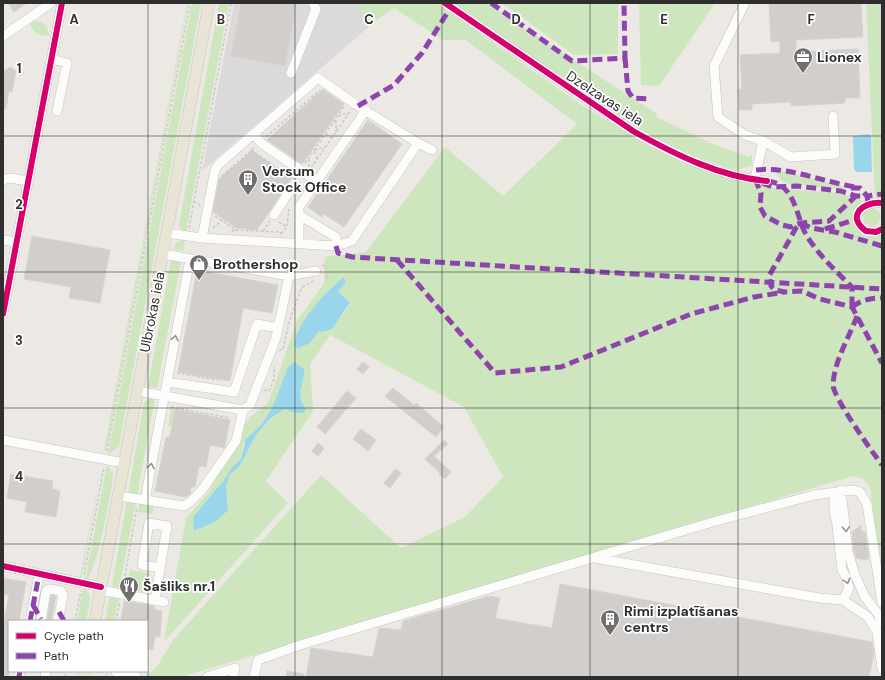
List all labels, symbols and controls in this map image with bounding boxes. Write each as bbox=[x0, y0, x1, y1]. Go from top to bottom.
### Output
text: A bbox=[69, 11, 79, 28]
text: B bbox=[217, 11, 225, 28]
text: C bbox=[364, 11, 374, 28]
text: D bbox=[511, 11, 521, 28]
text: E bbox=[660, 11, 668, 28]
text: F bbox=[807, 11, 815, 28]
office icon: Lionex bbox=[792, 46, 814, 74]
place label: Lionex bbox=[817, 48, 862, 66]
text: 1 bbox=[17, 60, 21, 77]
street label: Dzelzavas iela bbox=[563, 66, 647, 130]
place label: Versum Stock Office bbox=[262, 162, 346, 196]
building icon: Versum Stock Office bbox=[237, 168, 259, 196]
text: 2 bbox=[15, 196, 23, 213]
shop icon: Brothershop bbox=[188, 253, 210, 281]
place label: Brothershop bbox=[213, 255, 299, 273]
street label: Ulbrokas iela bbox=[135, 270, 169, 354]
text: 3 bbox=[15, 332, 23, 349]
one-way arrow bbox=[170, 335, 179, 341]
one-way arrow bbox=[146, 463, 155, 469]
text: 4 bbox=[15, 468, 23, 485]
one-way arrow bbox=[842, 526, 850, 532]
restaurant icon: Šašliks nr.1 bbox=[118, 575, 140, 603]
place label: Šašliks nr.1 bbox=[143, 577, 215, 595]
one-way arrow bbox=[842, 577, 851, 584]
place label: Rimi izplatīšanas centrs bbox=[624, 602, 738, 636]
building icon: Rimi izplatīšanas centrs bbox=[599, 608, 621, 636]
legend bbox=[8, 620, 148, 672]
text: Cycle path bbox=[44, 628, 104, 644]
text: Path bbox=[44, 648, 69, 664]

